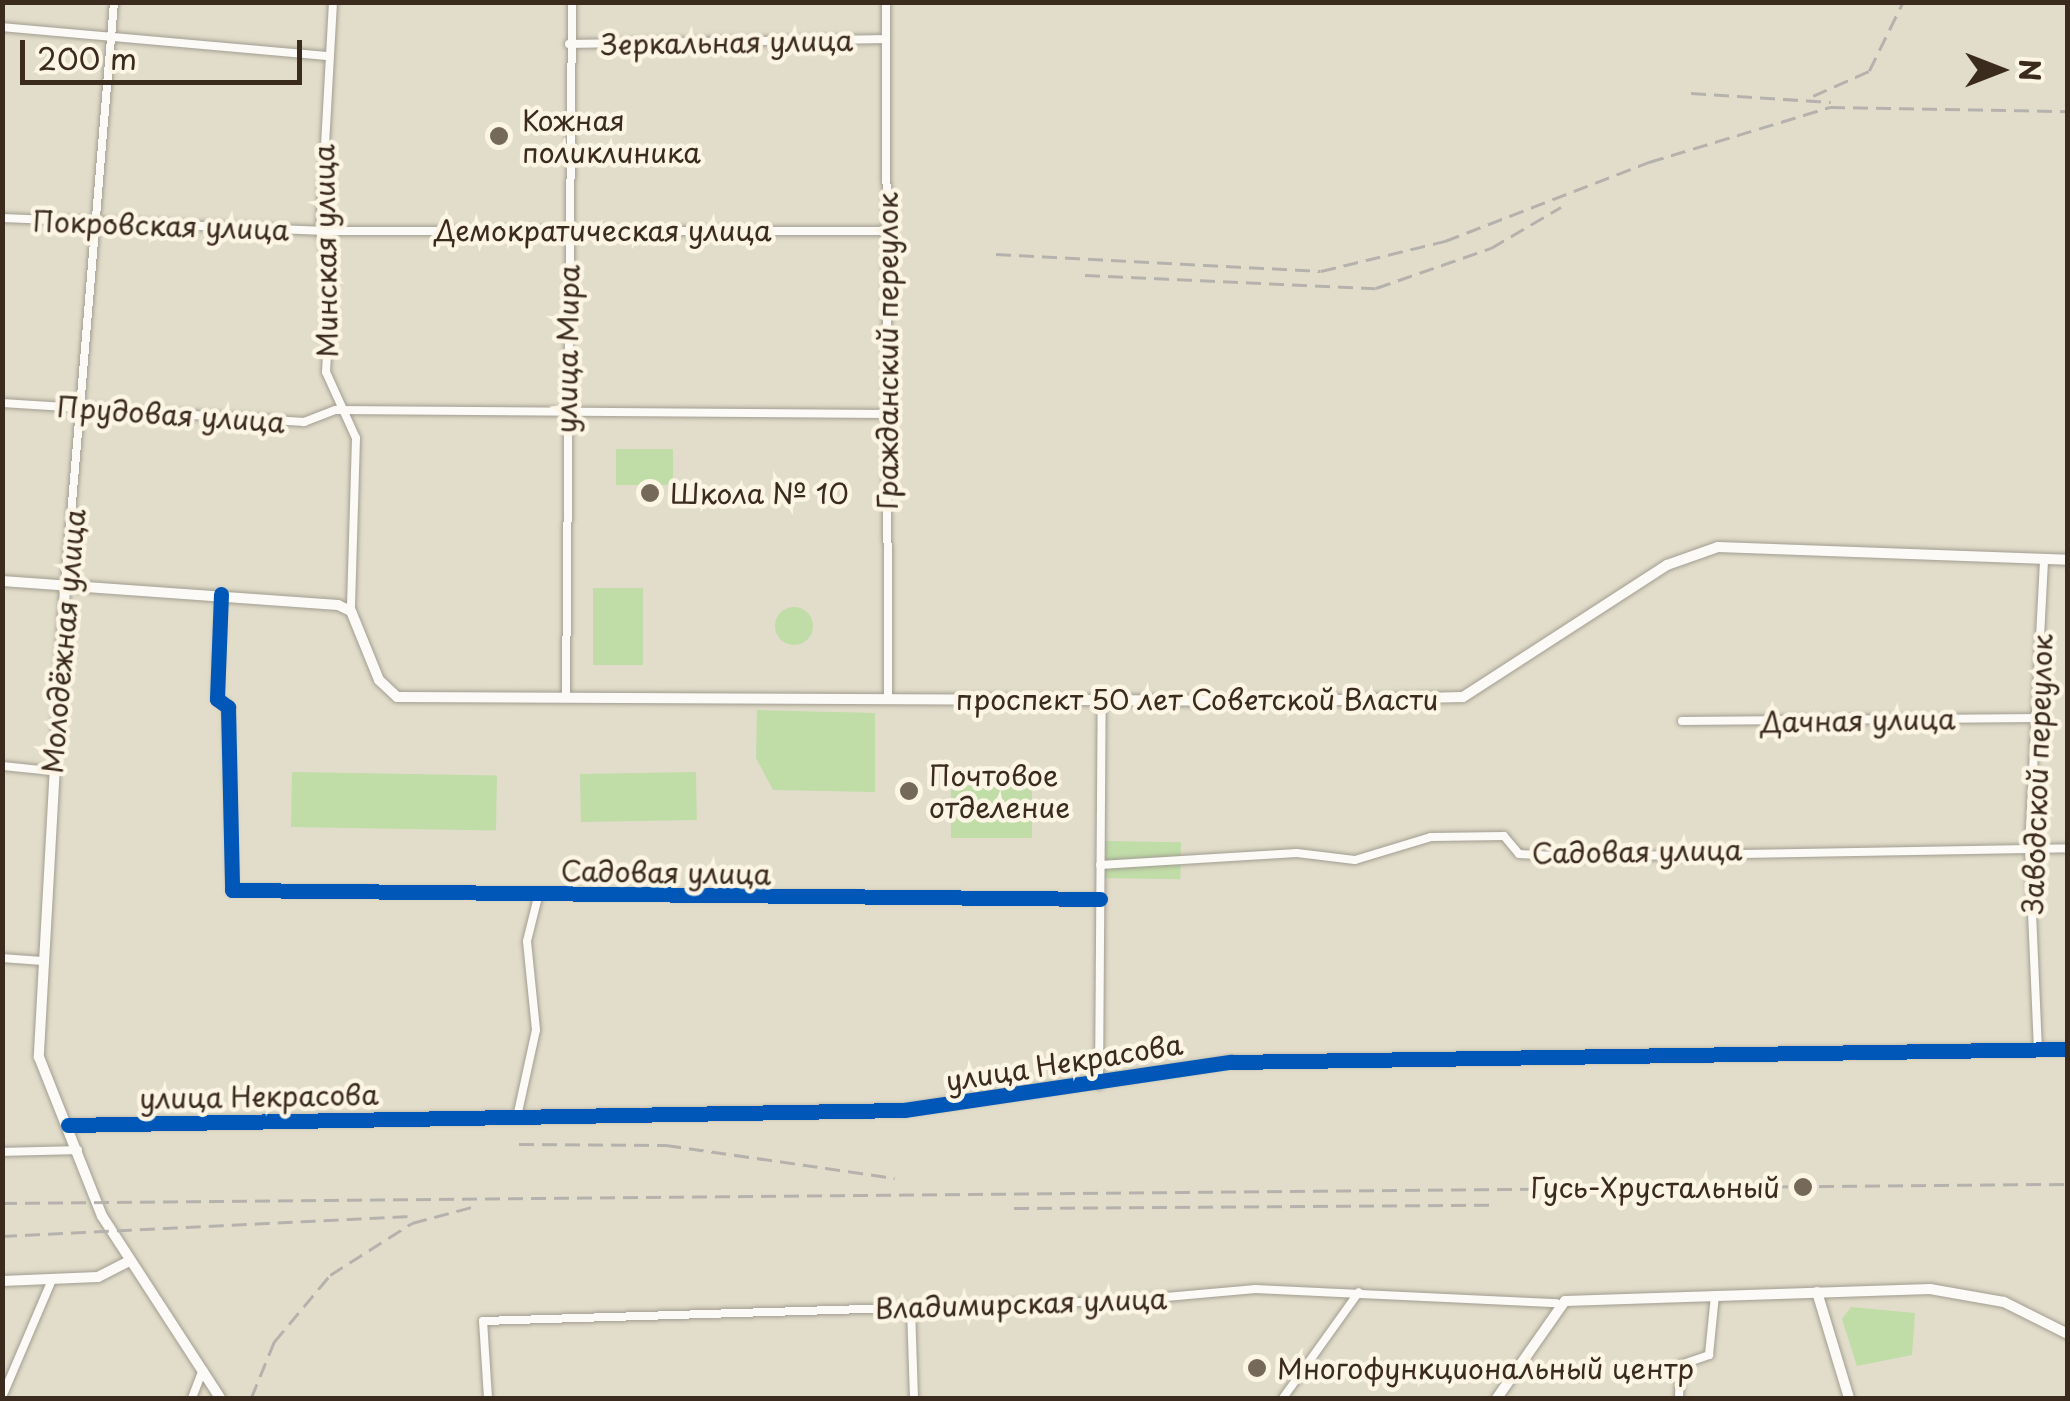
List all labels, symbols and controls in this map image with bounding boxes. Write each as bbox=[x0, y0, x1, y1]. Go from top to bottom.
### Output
scale bar bbox=[25, 20, 308, 82]
north arrow bbox=[1950, 20, 2050, 120]
street label: Зеркальная улица bbox=[600, 23, 854, 61]
text: 200 m bbox=[37, 35, 137, 80]
text: N bbox=[2009, 59, 2052, 81]
place label: Кожная поликлиника bbox=[522, 103, 701, 169]
marker: Кожная поликлиника bbox=[486, 123, 512, 149]
street label: Минская улица bbox=[306, 143, 344, 359]
street label: Гражданский переулок bbox=[870, 192, 904, 510]
street label: Покровская улица bbox=[31, 204, 291, 246]
street label: Демократическая улица bbox=[434, 213, 772, 247]
street label: улица Мира bbox=[549, 264, 585, 434]
street label: Прудовая улица bbox=[55, 389, 287, 439]
place label: Школа № 10 bbox=[670, 476, 850, 510]
marker: Школа № 10 bbox=[639, 482, 661, 504]
street label: Молодёжная улица bbox=[35, 506, 91, 776]
street label: Заводской переулок bbox=[2015, 633, 2059, 915]
street label: проспект 50 лет Советской Власти bbox=[955, 682, 1439, 716]
street label: Дачная улица bbox=[1759, 701, 1957, 739]
place label: Почтовое отделение bbox=[929, 758, 1070, 824]
marker: Почтовое отделение bbox=[898, 780, 920, 802]
street label: Садовая улица bbox=[1531, 832, 1743, 870]
street label: Садовая улица bbox=[560, 853, 772, 891]
street label: улица Некрасова bbox=[942, 1027, 1186, 1097]
street label: улица Некрасова bbox=[138, 1077, 380, 1115]
place label: Гусь-Хрустальный bbox=[1531, 1170, 1780, 1204]
marker: Гусь-Хрустальный bbox=[1790, 1174, 1816, 1200]
street label: Владимирская улица bbox=[874, 1281, 1168, 1325]
place label: Многофункциональный центр bbox=[1277, 1351, 1694, 1385]
marker: Многофункциональный центр bbox=[1246, 1357, 1268, 1379]

